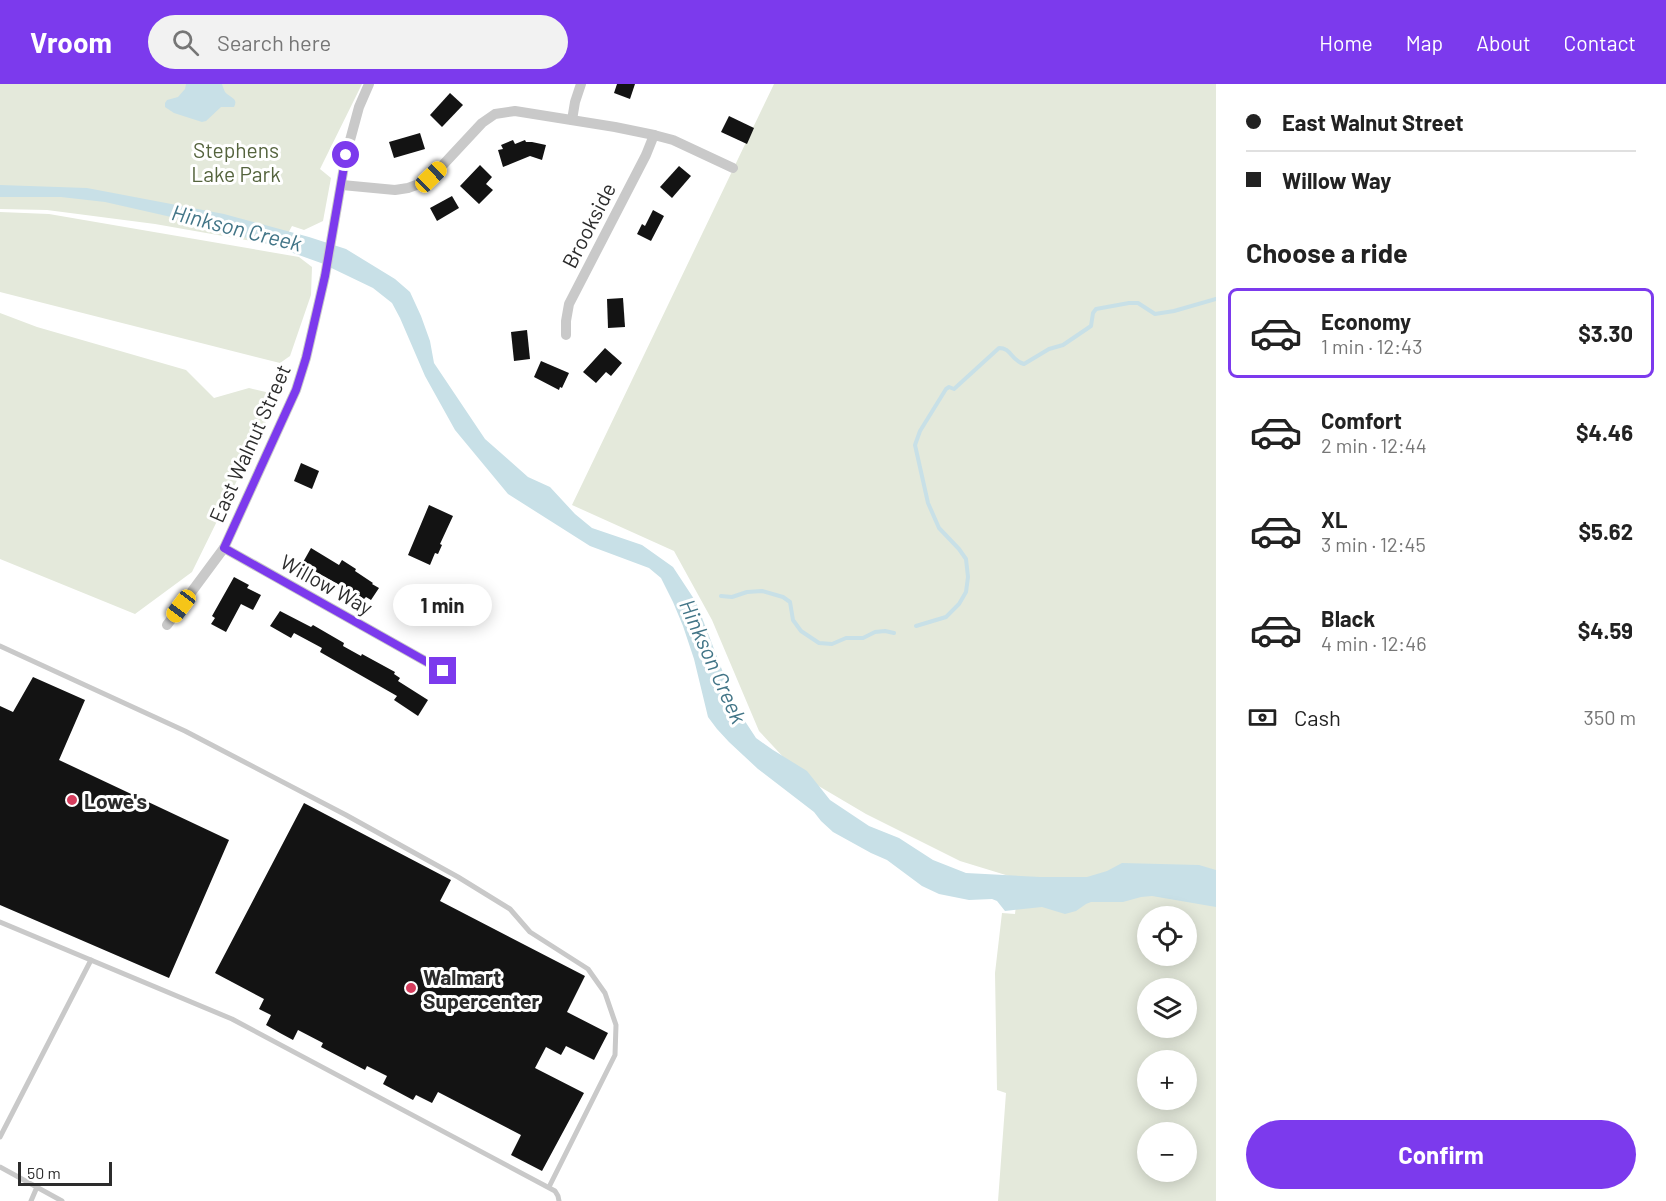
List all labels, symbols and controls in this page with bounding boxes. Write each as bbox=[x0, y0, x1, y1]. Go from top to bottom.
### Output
search box bbox=[148, 15, 568, 69]
text: Vroom bbox=[30, 25, 112, 59]
icon: search bbox=[169, 26, 202, 59]
text: Search here bbox=[217, 29, 331, 55]
text: Home bbox=[1319, 30, 1373, 55]
text: Map bbox=[1406, 30, 1443, 55]
text: About bbox=[1476, 30, 1531, 55]
text: Contact bbox=[1564, 30, 1636, 55]
text: East Walnut Street bbox=[1282, 109, 1464, 135]
park label: Stephens Lake Park bbox=[191, 137, 281, 186]
route start bbox=[332, 141, 359, 168]
car bbox=[412, 158, 450, 196]
text: Willow Way bbox=[1282, 167, 1391, 193]
street label: Brookside bbox=[556, 178, 620, 272]
water label: Hinkson Creek bbox=[169, 198, 305, 256]
text: Choose a ride bbox=[1246, 236, 1408, 268]
icon: car bbox=[1249, 306, 1303, 360]
text: Economy bbox=[1321, 308, 1411, 334]
text: $3.30 bbox=[1578, 320, 1633, 346]
text: 1 min · 12:43 bbox=[1321, 334, 1422, 358]
street label: East Walnut Street bbox=[203, 360, 295, 526]
icon: car bbox=[1249, 405, 1303, 459]
text: Comfort bbox=[1321, 407, 1402, 433]
text: $4.46 bbox=[1576, 419, 1633, 445]
text: 2 min · 12:44 bbox=[1321, 433, 1427, 457]
icon: car bbox=[1249, 504, 1303, 558]
text: XL bbox=[1321, 506, 1347, 532]
text: $5.62 bbox=[1578, 518, 1633, 544]
text: 3 min · 12:45 bbox=[1321, 532, 1426, 556]
street label: Willow Way bbox=[277, 548, 378, 620]
callout: 1 min bbox=[394, 584, 492, 626]
car bbox=[163, 586, 199, 626]
text: 1 min bbox=[421, 593, 464, 617]
water label: Hinkson Creek bbox=[675, 595, 753, 727]
icon: car bbox=[1249, 603, 1303, 657]
text: Black bbox=[1321, 605, 1375, 631]
text: $4.59 bbox=[1578, 617, 1633, 643]
text: 4 min · 12:46 bbox=[1321, 631, 1426, 655]
route end bbox=[429, 657, 456, 684]
icon: cash bbox=[1246, 701, 1279, 734]
text: Cash bbox=[1294, 704, 1341, 730]
text: 350 m bbox=[1584, 705, 1636, 729]
place label: Lowe's bbox=[84, 788, 147, 813]
marker: Lowe's bbox=[65, 793, 79, 807]
map controls bbox=[1137, 906, 1197, 1182]
button: locate bbox=[1137, 906, 1197, 966]
place label: Walmart Supercenter bbox=[423, 964, 540, 1013]
button: layers bbox=[1137, 978, 1197, 1038]
marker: Walmart Supercenter bbox=[404, 981, 418, 995]
button: + bbox=[1137, 1050, 1197, 1110]
button: Confirm bbox=[1246, 1120, 1636, 1189]
button: − bbox=[1137, 1122, 1197, 1182]
scale bar bbox=[18, 1159, 112, 1186]
text: 50 m bbox=[27, 1163, 61, 1182]

